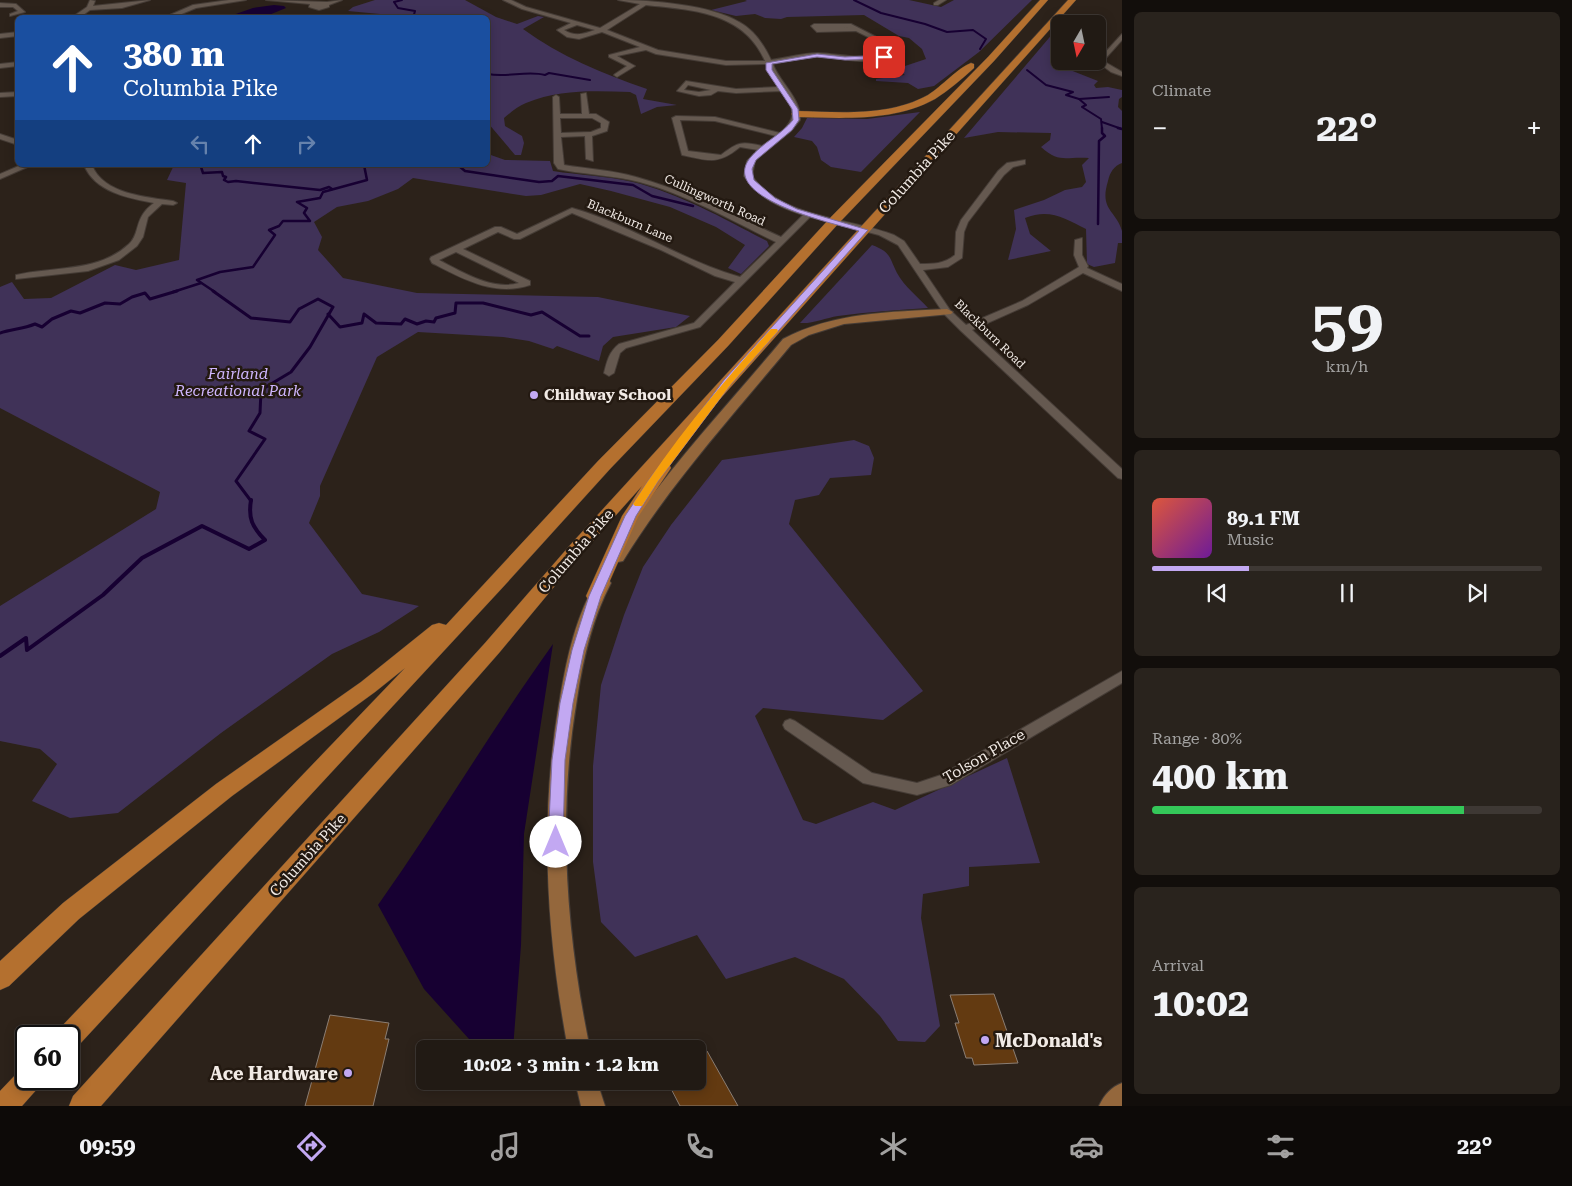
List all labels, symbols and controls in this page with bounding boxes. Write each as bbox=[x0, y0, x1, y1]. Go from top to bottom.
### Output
north arrow bbox=[1051, 15, 1106, 70]
map controls bbox=[1051, 15, 1106, 70]
text: 380 m bbox=[123, 34, 224, 75]
icon: ahead bbox=[40, 35, 105, 100]
pin bbox=[863, 36, 905, 78]
icon: arrive bbox=[870, 43, 898, 71]
text: Columbia Pike bbox=[123, 76, 278, 101]
text: Climate bbox=[1152, 81, 1211, 100]
text: 22° bbox=[1316, 106, 1378, 150]
text: − bbox=[1152, 112, 1168, 145]
text: + bbox=[1526, 112, 1542, 145]
street label: Columbia Pike bbox=[875, 127, 959, 217]
icon: left bbox=[186, 130, 214, 158]
icon: ahead bbox=[239, 130, 267, 158]
icon: right bbox=[292, 130, 320, 158]
street label: Cullingworth Road bbox=[662, 171, 768, 229]
street label: Blackburn Lane bbox=[585, 197, 675, 245]
text: 59 bbox=[1311, 286, 1383, 362]
street label: Blackburn Road bbox=[952, 297, 1028, 371]
text: km/h bbox=[1326, 357, 1368, 376]
park label: Fairland Recreational Park bbox=[174, 365, 302, 400]
place label: Childway School bbox=[544, 386, 671, 404]
marker: Childway School bbox=[528, 389, 540, 401]
street label: Columbia Pike bbox=[535, 505, 617, 597]
text: 89.1 FM bbox=[1227, 507, 1300, 530]
text: Music bbox=[1227, 530, 1274, 549]
icon: previous bbox=[1203, 579, 1231, 607]
icon: pause bbox=[1333, 579, 1361, 607]
icon: next bbox=[1463, 579, 1491, 607]
street label: Tolson Place bbox=[940, 725, 1028, 787]
text: Range · 80% bbox=[1152, 729, 1242, 748]
text: 400 km bbox=[1152, 754, 1288, 798]
street label: Columbia Pike bbox=[266, 810, 350, 900]
position arrow bbox=[529, 815, 581, 867]
text: Arrival bbox=[1152, 956, 1204, 975]
text: 10:02 bbox=[1152, 981, 1249, 1025]
speed limit sign: 60 bbox=[15, 1025, 80, 1090]
place label: McDonald's bbox=[995, 1030, 1102, 1051]
marker: McDonald's bbox=[979, 1034, 991, 1046]
text: 10:02 · 3 min · 1.2 km bbox=[463, 1053, 659, 1076]
place label: Ace Hardware bbox=[210, 1063, 338, 1084]
marker: Ace Hardware bbox=[342, 1067, 354, 1079]
icon: directions bbox=[294, 1129, 329, 1164]
icon: music bbox=[488, 1129, 523, 1164]
icon: phone bbox=[682, 1129, 717, 1164]
icon: climate bbox=[876, 1129, 911, 1164]
icon: car bbox=[1069, 1129, 1104, 1164]
icon: filters bbox=[1263, 1129, 1298, 1164]
text: 09:59 bbox=[79, 1134, 136, 1159]
text: 22° bbox=[1457, 1134, 1493, 1159]

